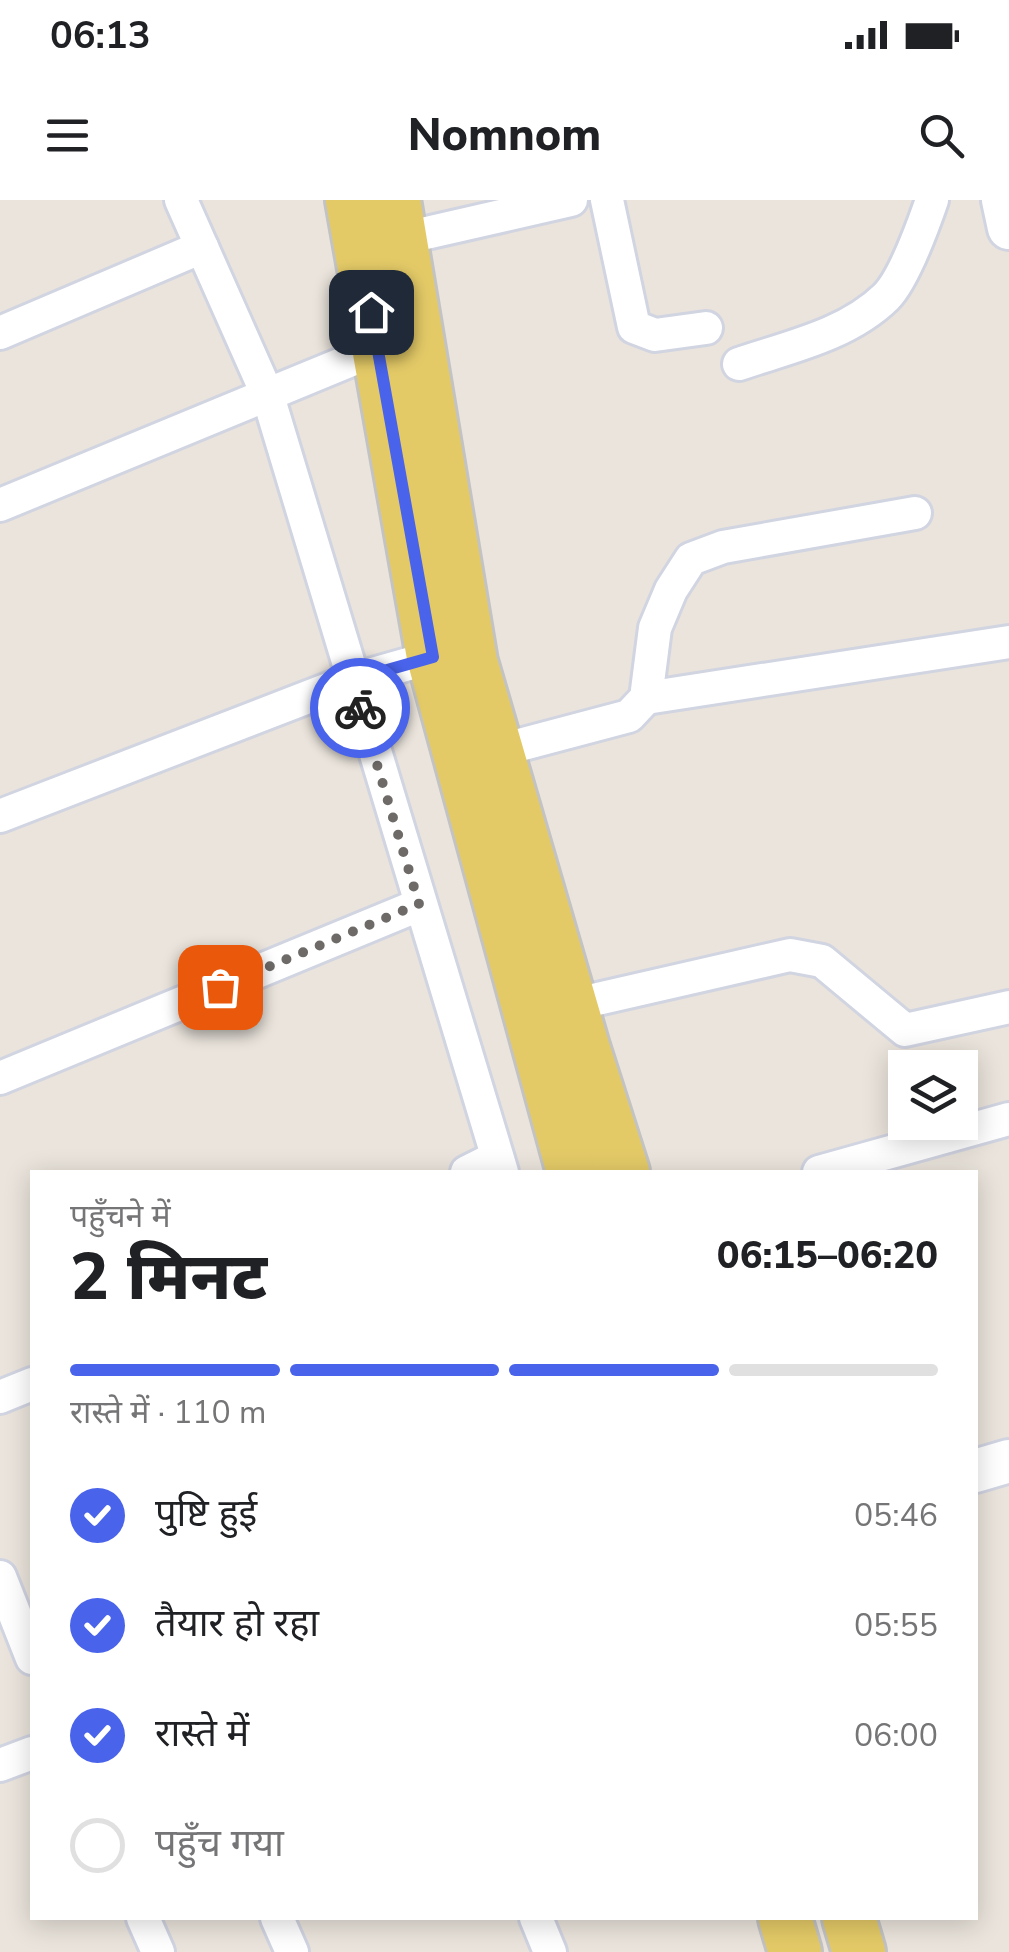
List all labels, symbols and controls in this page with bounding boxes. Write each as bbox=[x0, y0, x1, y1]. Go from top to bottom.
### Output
text: 06:13 bbox=[50, 10, 151, 61]
text: Nomnom bbox=[408, 105, 601, 166]
icon: menu bbox=[40, 108, 95, 163]
icon: search bbox=[914, 108, 969, 163]
pin bbox=[329, 270, 414, 355]
icon: home bbox=[344, 285, 399, 340]
courier bbox=[310, 658, 410, 758]
icon: bike bbox=[333, 681, 388, 736]
pin bbox=[178, 945, 263, 1030]
icon: bag bbox=[193, 960, 248, 1015]
map controls bbox=[888, 1050, 978, 1140]
button: layers bbox=[888, 1050, 978, 1140]
text: पहुँचने में bbox=[70, 1195, 171, 1238]
text: 06:15–06:20 bbox=[717, 1230, 938, 1281]
text: 2 मिनट bbox=[70, 1233, 267, 1322]
text: रास्ते में · 110 m bbox=[70, 1391, 266, 1434]
icon: check bbox=[70, 1488, 125, 1543]
text: पुष्टि हुई bbox=[155, 1488, 257, 1539]
text: 05:46 bbox=[854, 1494, 938, 1537]
icon: check bbox=[70, 1598, 125, 1653]
text: तैयार हो रहा bbox=[155, 1598, 319, 1649]
text: 05:55 bbox=[854, 1604, 938, 1647]
icon: check bbox=[70, 1708, 125, 1763]
text: रास्ते में bbox=[155, 1708, 249, 1759]
text: 06:00 bbox=[854, 1714, 938, 1757]
text: पहुँच गया bbox=[155, 1818, 284, 1869]

